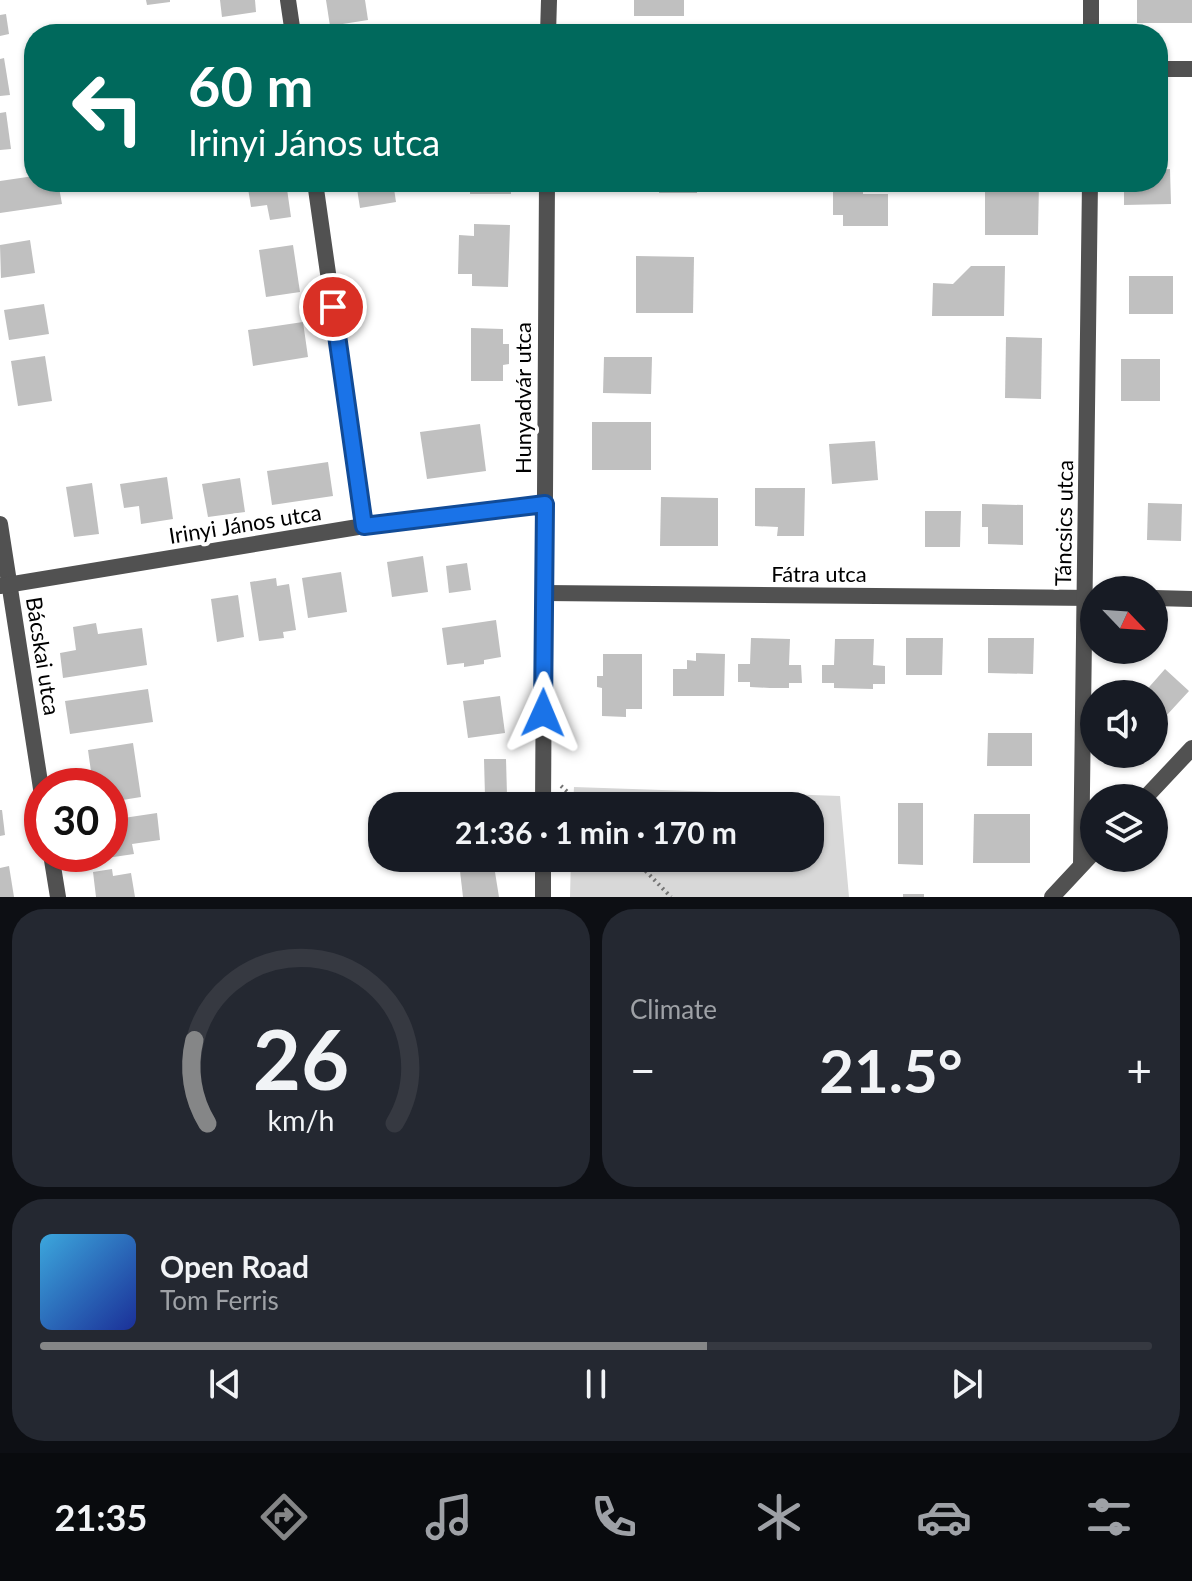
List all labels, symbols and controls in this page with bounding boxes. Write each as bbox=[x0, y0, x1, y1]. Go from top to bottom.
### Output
text: 60 m bbox=[188, 52, 313, 119]
icon: left bbox=[56, 56, 160, 160]
text: Irinyi János utca bbox=[188, 120, 440, 164]
pin bbox=[299, 273, 367, 341]
icon: arrive bbox=[311, 285, 355, 329]
street label: Hunyadvár utca bbox=[509, 322, 536, 474]
street label: Táncsics utca bbox=[1049, 460, 1078, 586]
street label: Irinyi János utca bbox=[167, 498, 323, 549]
street label: Fátra utca bbox=[771, 560, 867, 587]
north arrow bbox=[1080, 576, 1168, 664]
map controls bbox=[1080, 576, 1168, 872]
street label: Bácskai utca bbox=[21, 595, 66, 717]
position arrow bbox=[501, 671, 585, 755]
button: sound bbox=[1080, 680, 1168, 768]
speed limit sign: 30 bbox=[24, 768, 128, 872]
button: layers bbox=[1080, 784, 1168, 872]
text: 21:36 · 1 min · 170 m bbox=[455, 814, 737, 850]
text: Climate bbox=[630, 993, 717, 1025]
text: 26 bbox=[253, 1008, 349, 1108]
text: 21.5° bbox=[819, 1034, 963, 1106]
text: − bbox=[630, 1044, 656, 1096]
text: + bbox=[1126, 1044, 1152, 1096]
text: km/h bbox=[268, 1103, 334, 1137]
text: Open Road bbox=[160, 1248, 309, 1284]
text: Tom Ferris bbox=[160, 1284, 279, 1316]
icon: previous bbox=[203, 1362, 247, 1406]
icon: pause bbox=[574, 1362, 618, 1406]
icon: next bbox=[945, 1362, 989, 1406]
icon: directions bbox=[256, 1489, 312, 1545]
icon: music bbox=[421, 1489, 477, 1545]
icon: phone bbox=[586, 1489, 642, 1545]
icon: climate bbox=[751, 1489, 807, 1545]
icon: car bbox=[916, 1489, 972, 1545]
icon: filters bbox=[1081, 1489, 1137, 1545]
text: 21:35 bbox=[55, 1495, 147, 1539]

